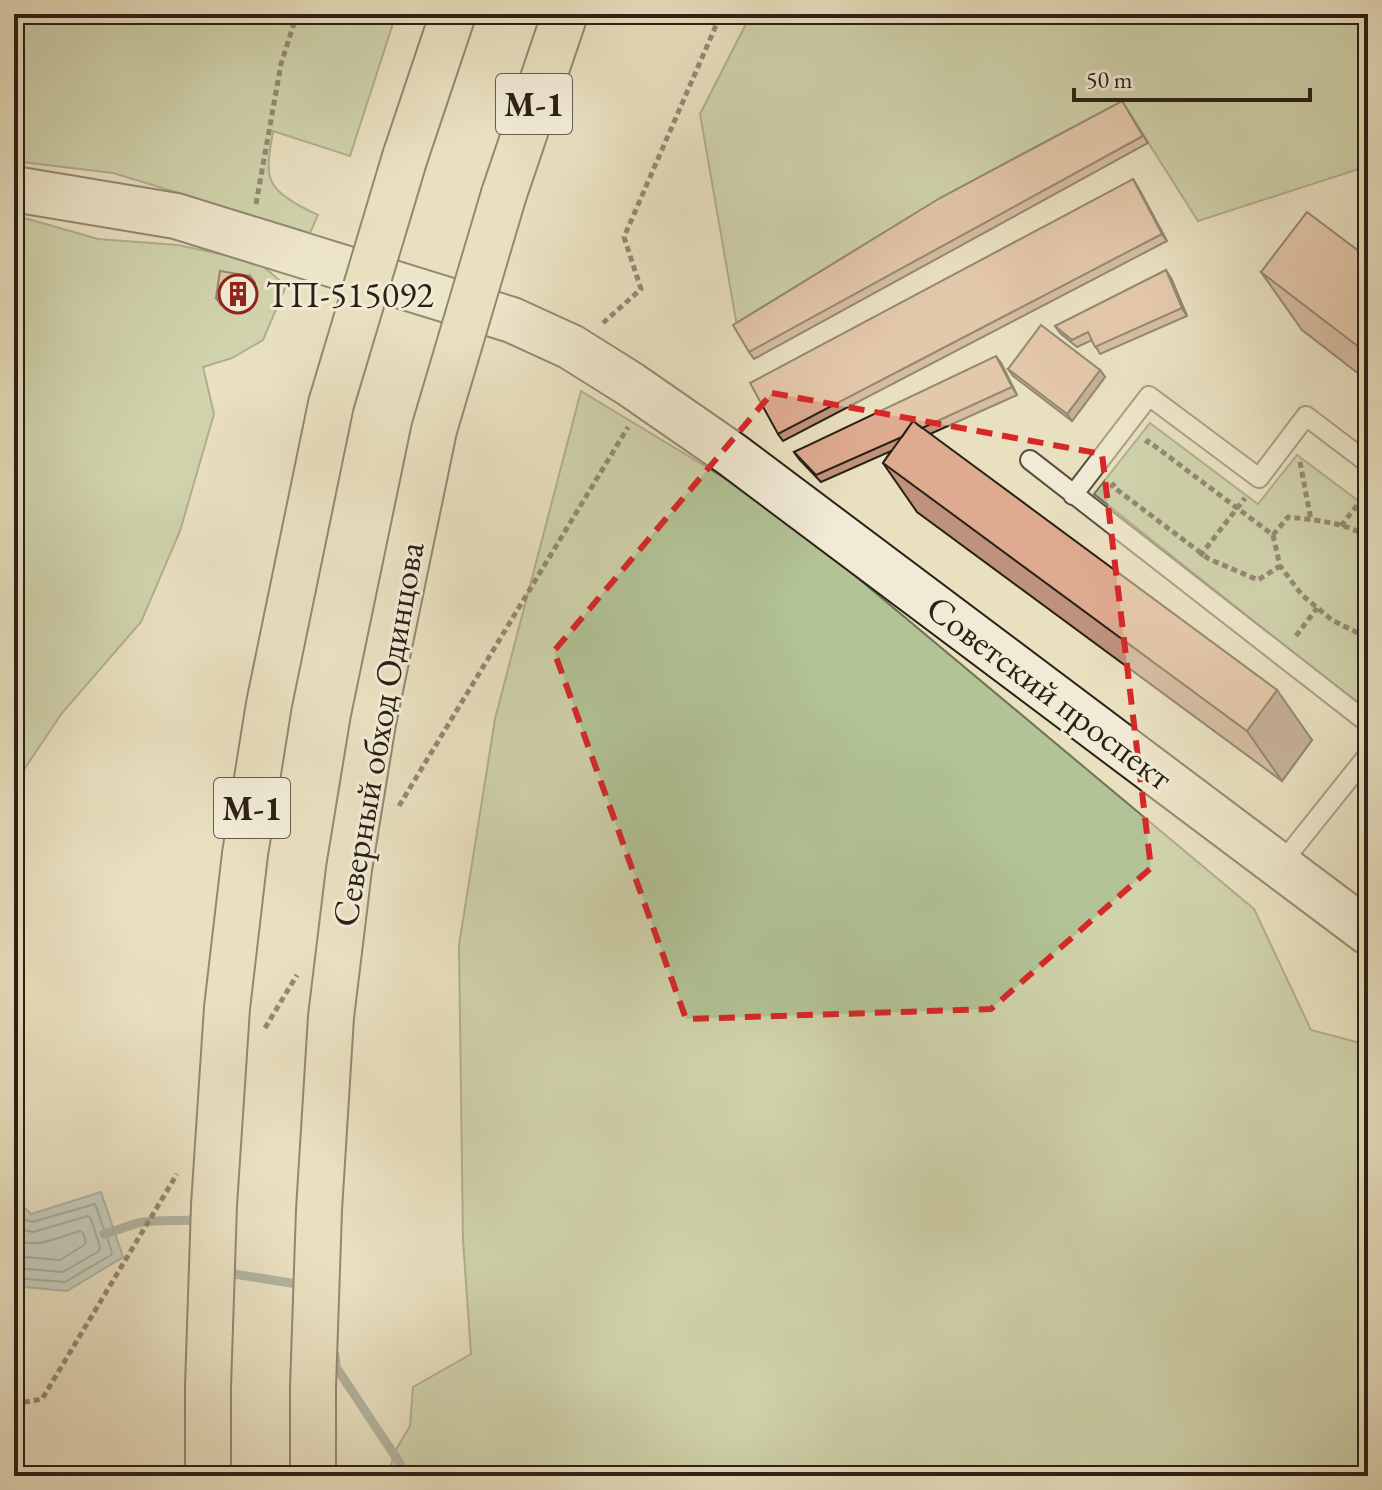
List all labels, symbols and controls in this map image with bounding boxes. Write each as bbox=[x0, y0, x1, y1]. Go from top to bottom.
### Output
scale bar bbox=[1074, 52, 1310, 102]
text: 50 m bbox=[1086, 64, 1133, 95]
road number: М-1 bbox=[496, 74, 572, 134]
place label: ТП-515092 bbox=[266, 271, 433, 318]
building icon: ТП-515092 bbox=[217, 273, 259, 315]
street label: Северный обход Одинцова bbox=[320, 537, 435, 930]
street label: Советский проспект bbox=[917, 584, 1183, 801]
road number: М-1 bbox=[214, 778, 290, 838]

